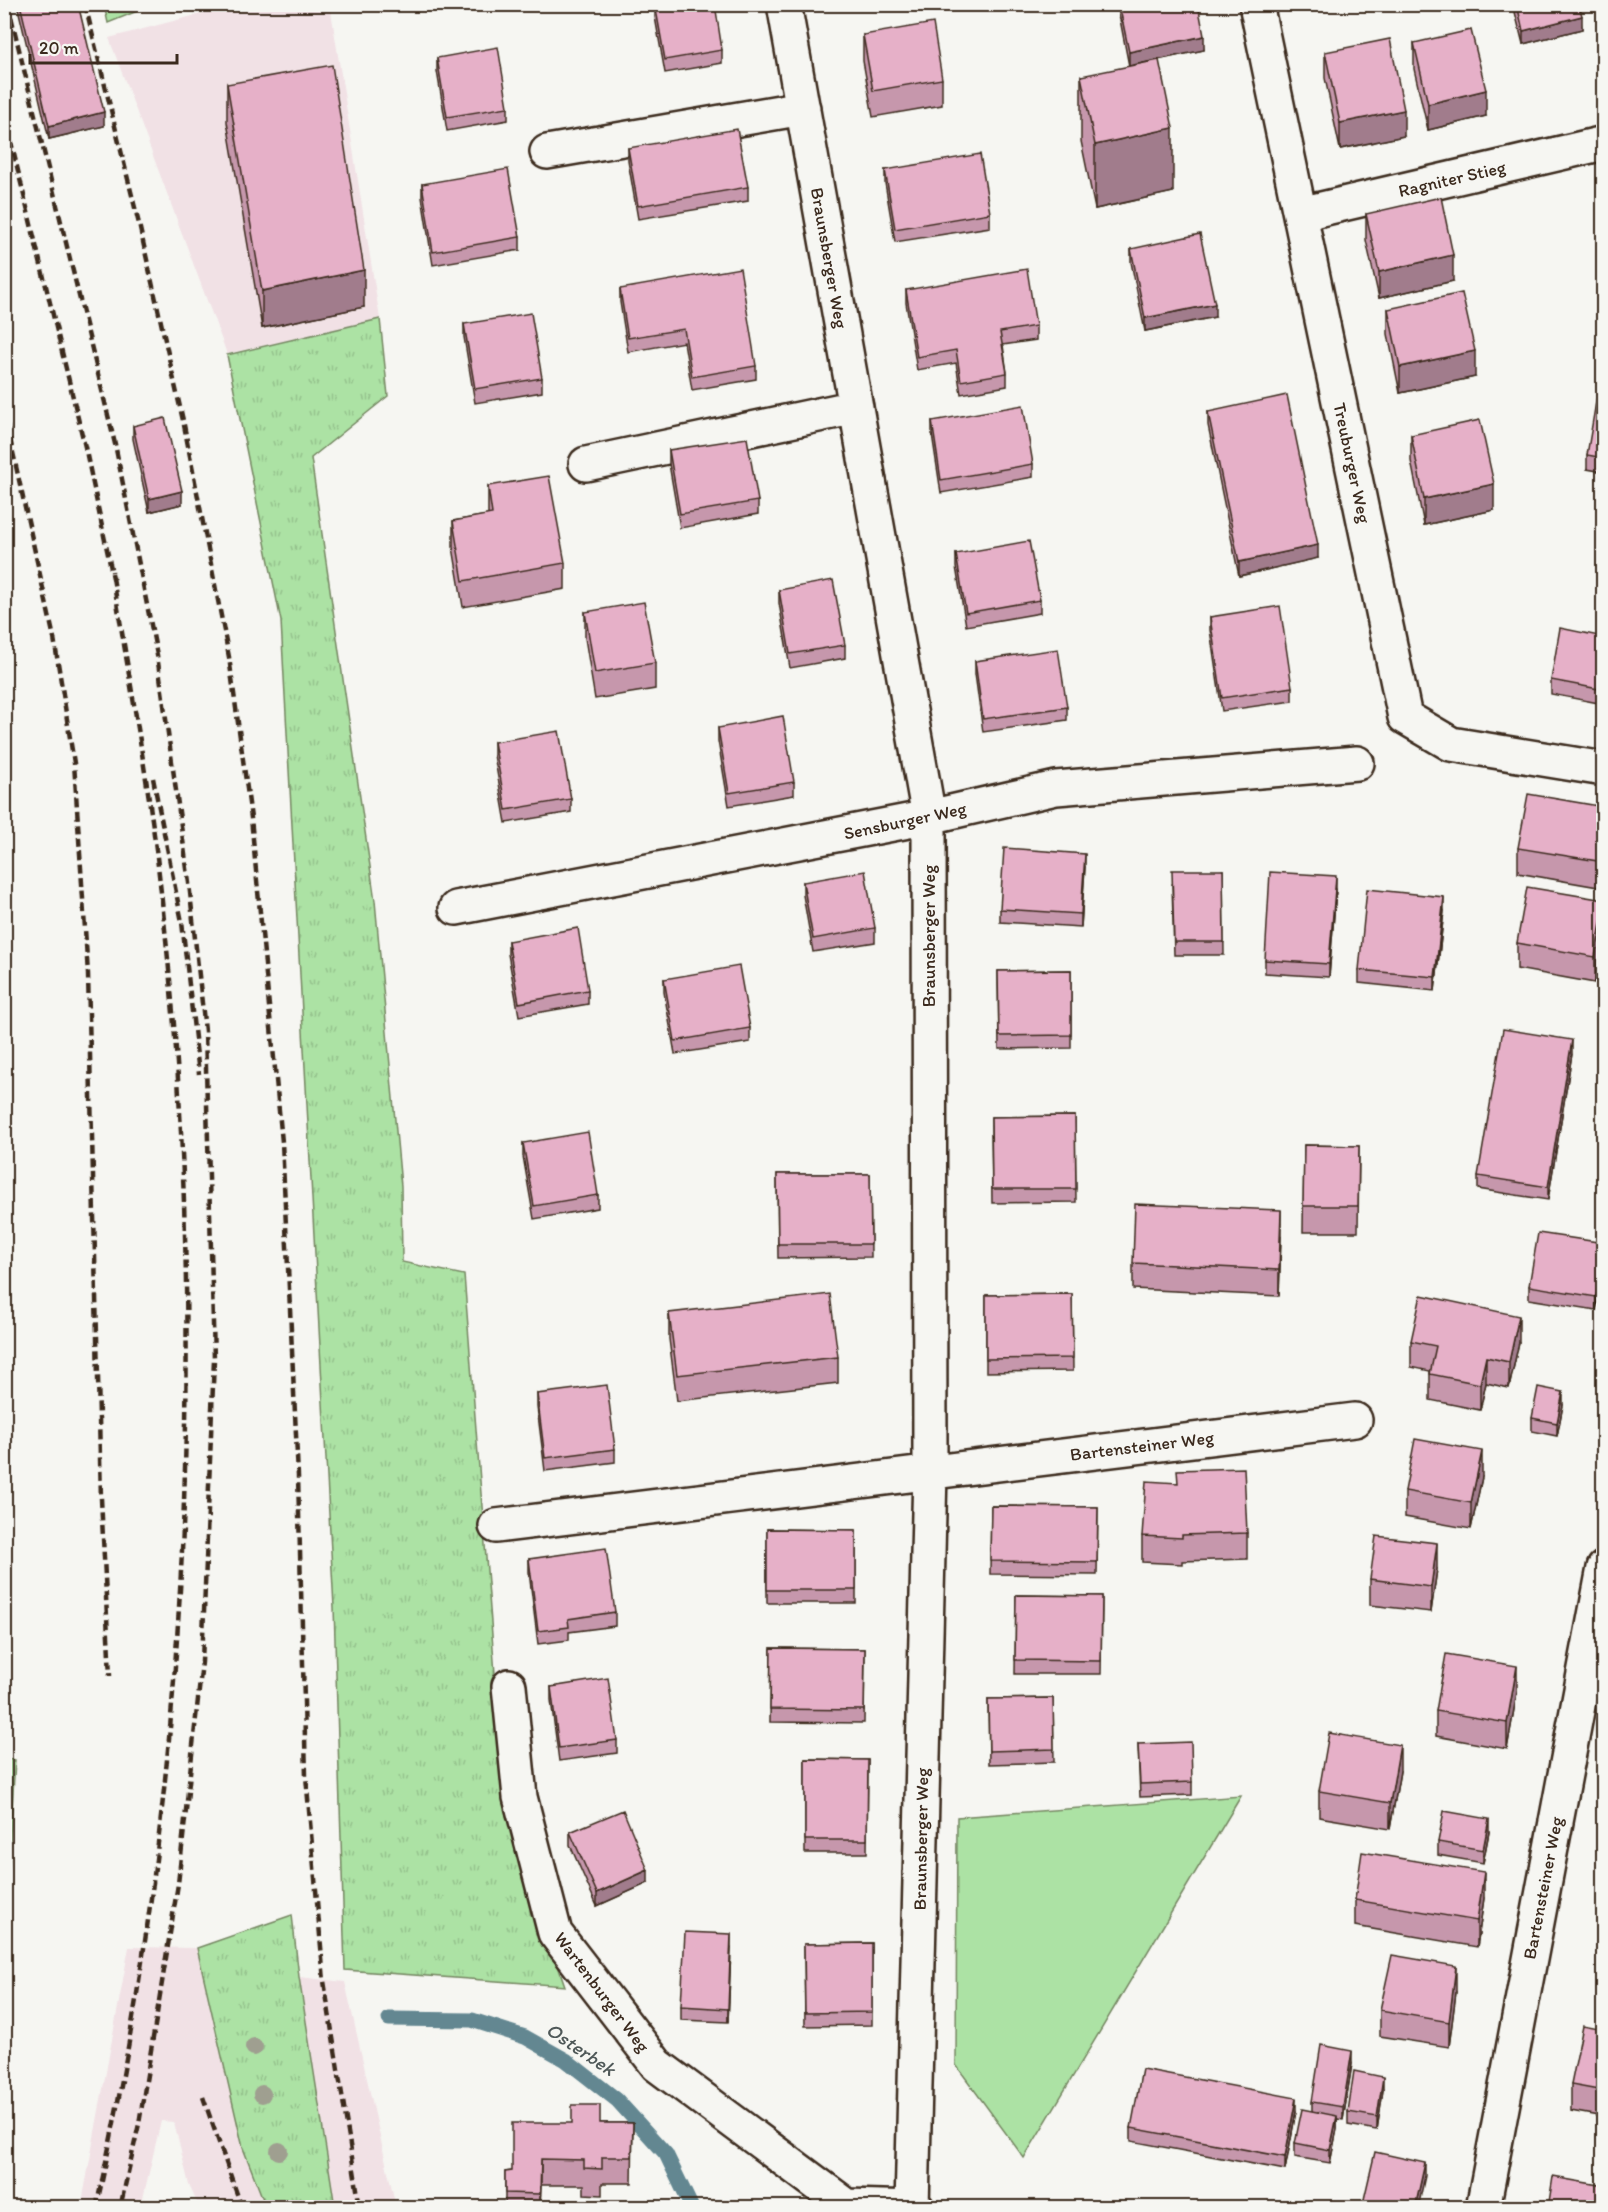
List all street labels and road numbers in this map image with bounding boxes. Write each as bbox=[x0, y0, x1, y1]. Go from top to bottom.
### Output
street label: Ragniter Stieg bbox=[1396, 156, 1509, 202]
street label: Braunsberger Weg bbox=[806, 186, 852, 331]
street label: Treuburger Weg bbox=[1328, 401, 1376, 526]
street label: Sensburger Weg bbox=[842, 797, 969, 845]
street label: Braunsberger Weg bbox=[918, 864, 940, 1007]
street label: Bartensteiner Weg bbox=[1069, 1426, 1216, 1466]
street label: Braunsberger Weg bbox=[909, 1767, 933, 1910]
street label: Bartensteiner Weg bbox=[1518, 1814, 1568, 1961]
street label: Wartenburger Weg bbox=[550, 1927, 655, 2057]

